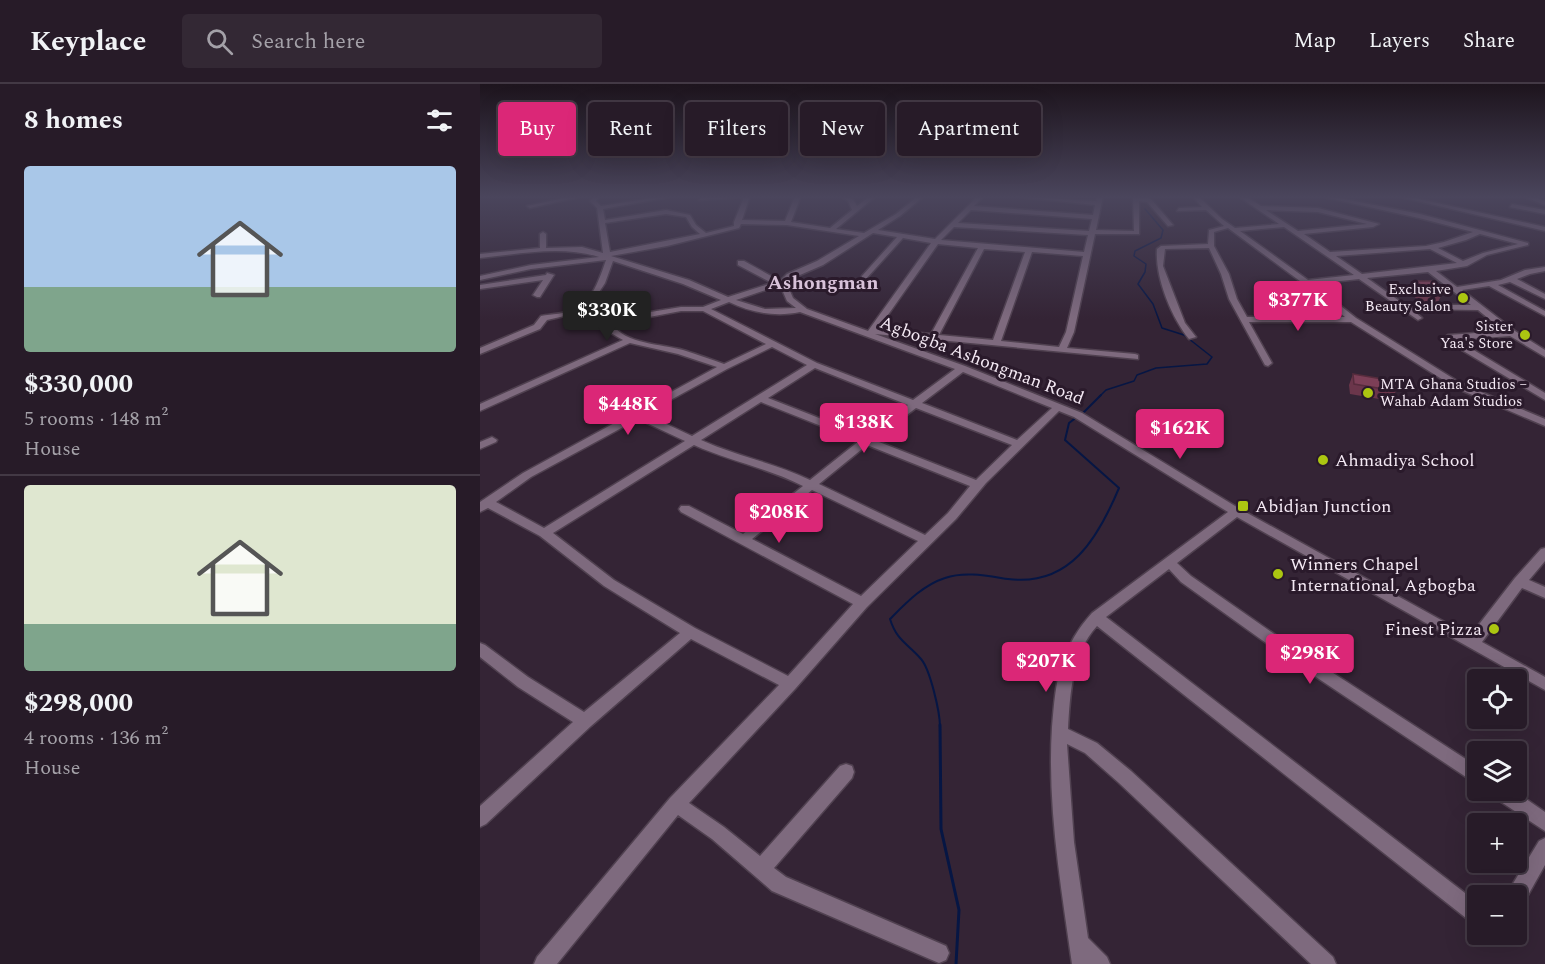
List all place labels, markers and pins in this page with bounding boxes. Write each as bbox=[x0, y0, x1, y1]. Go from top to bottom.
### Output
place label: Exclusive Beauty Salon bbox=[1365, 278, 1451, 318]
pin: $377K bbox=[1256, 281, 1340, 332]
pin: $330K bbox=[565, 291, 649, 342]
marker: Exclusive Beauty Salon bbox=[1456, 291, 1470, 305]
place label: Sister Yaa's Store bbox=[1440, 315, 1513, 355]
marker: Sister Yaa's Store bbox=[1518, 328, 1532, 342]
place label: MTA Ghana Studios – Wahab Adam Studios bbox=[1380, 373, 1527, 413]
pin: $448K bbox=[586, 385, 670, 436]
marker: MTA Ghana Studios – Wahab Adam Studios bbox=[1361, 386, 1375, 400]
pin: $138K bbox=[822, 403, 906, 454]
pin: $162K bbox=[1138, 409, 1222, 460]
place label: Ahmadiya School bbox=[1335, 447, 1474, 474]
marker: Ahmadiya School bbox=[1316, 453, 1330, 467]
pin: $208K bbox=[737, 493, 821, 544]
place label: Abidjan Junction bbox=[1255, 493, 1392, 520]
marker: Abidjan Junction bbox=[1236, 499, 1250, 513]
place label: Winners Chapel International, Agbogba bbox=[1290, 551, 1476, 599]
marker: Winners Chapel International, Agbogba bbox=[1271, 567, 1285, 581]
place label: Finest Pizza bbox=[1385, 616, 1482, 643]
marker: Finest Pizza bbox=[1487, 622, 1501, 636]
pin: $298K bbox=[1268, 634, 1352, 685]
pin: $207K bbox=[1004, 642, 1088, 693]

